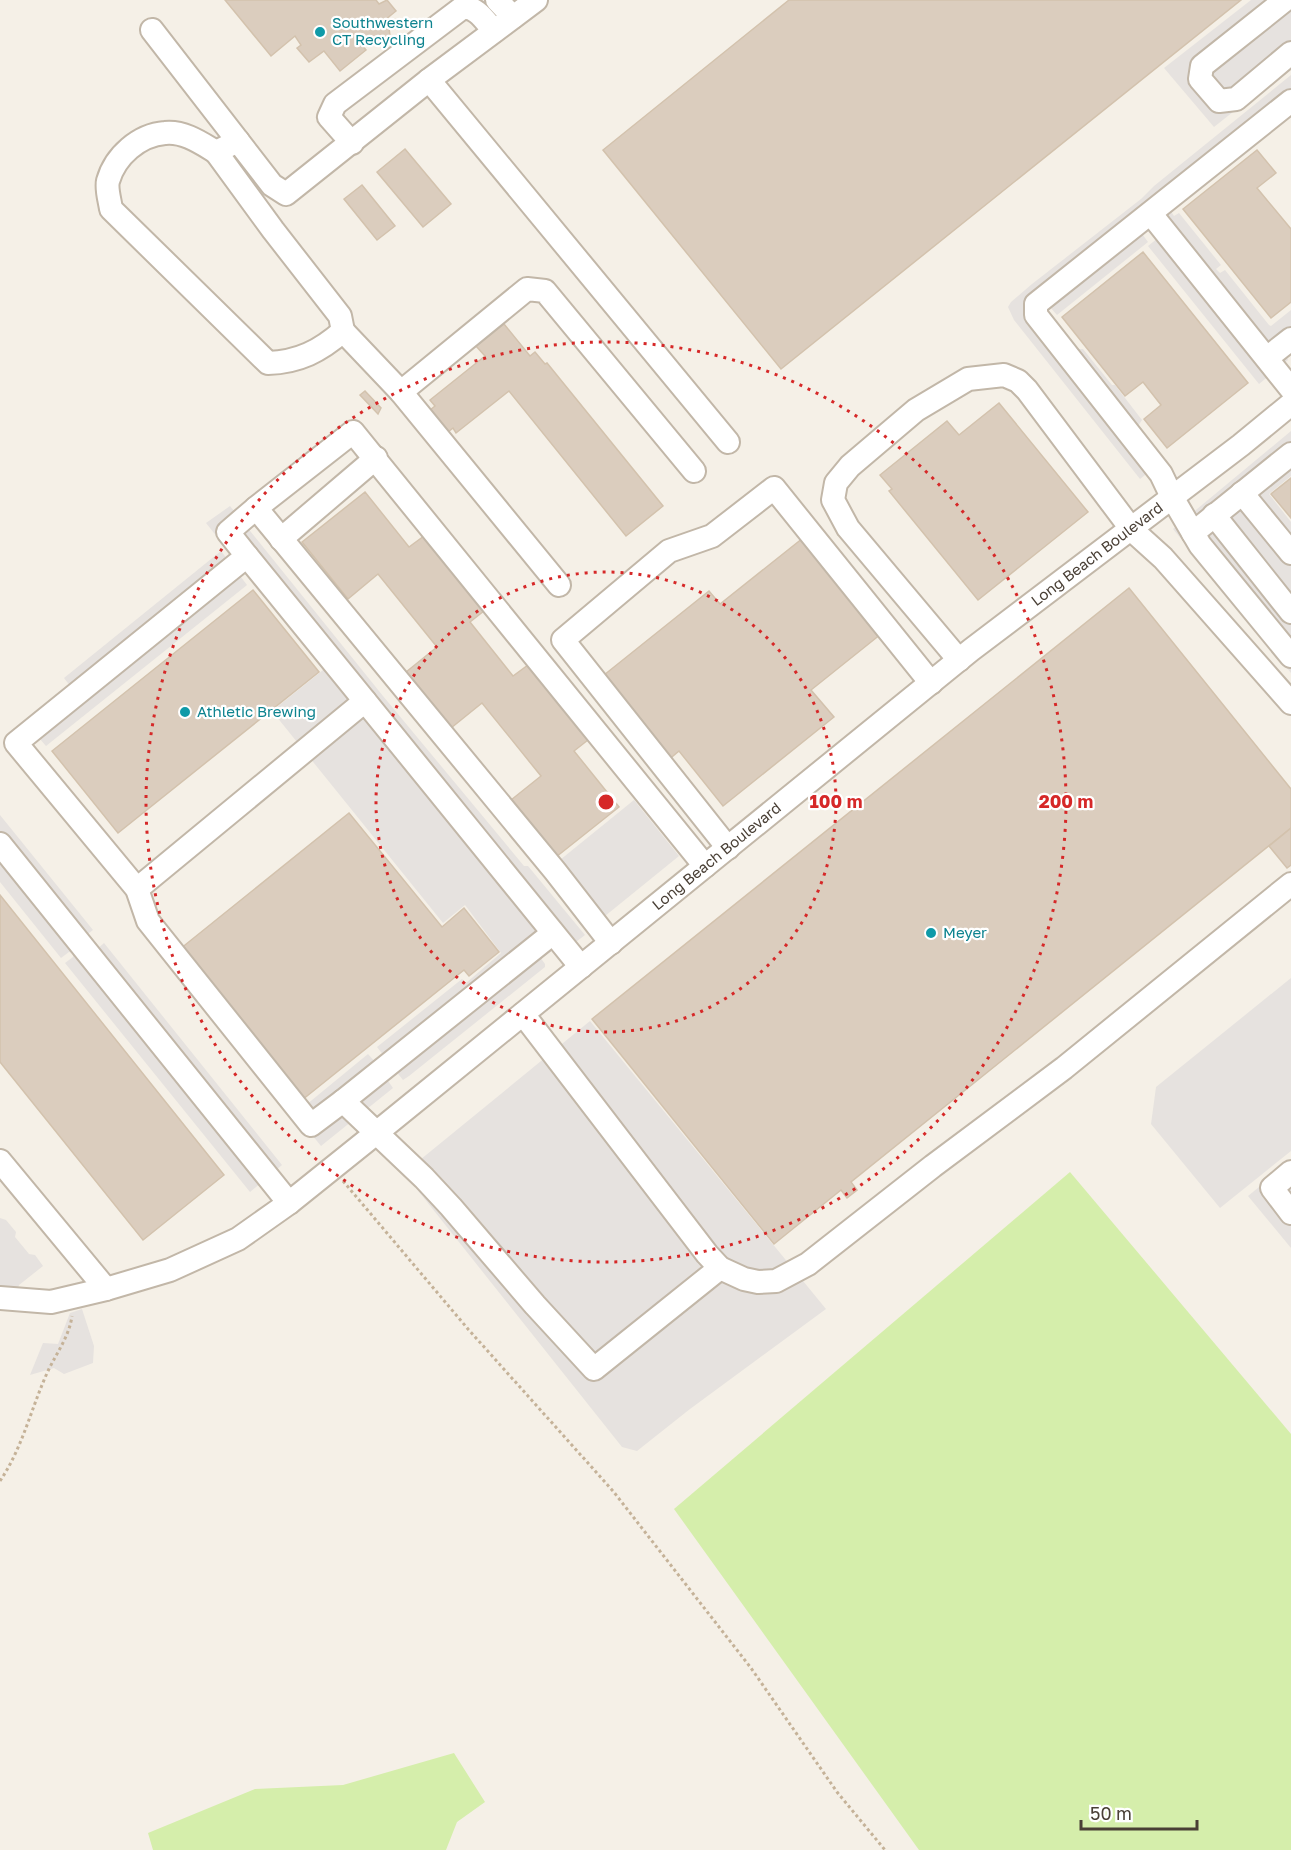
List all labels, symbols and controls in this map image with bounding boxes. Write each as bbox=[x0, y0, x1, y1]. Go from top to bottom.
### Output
place label: Southwestern CT Recycling bbox=[332, 13, 433, 48]
marker: Southwestern CT Recycling bbox=[313, 25, 327, 39]
street label: Long Beach Boulevard bbox=[1027, 498, 1166, 609]
place label: Athletic Brewing bbox=[197, 702, 316, 720]
marker: Athletic Brewing bbox=[178, 705, 192, 719]
text: 100 m bbox=[810, 790, 862, 812]
text: 200 m bbox=[1039, 790, 1093, 812]
centre of rings bbox=[596, 792, 616, 812]
street label: Long Beach Boulevard bbox=[648, 798, 784, 913]
place label: Meyer bbox=[943, 923, 987, 941]
marker: Meyer bbox=[924, 926, 938, 940]
scale bar bbox=[1081, 1793, 1196, 1831]
text: 50 m bbox=[1090, 1802, 1132, 1824]

